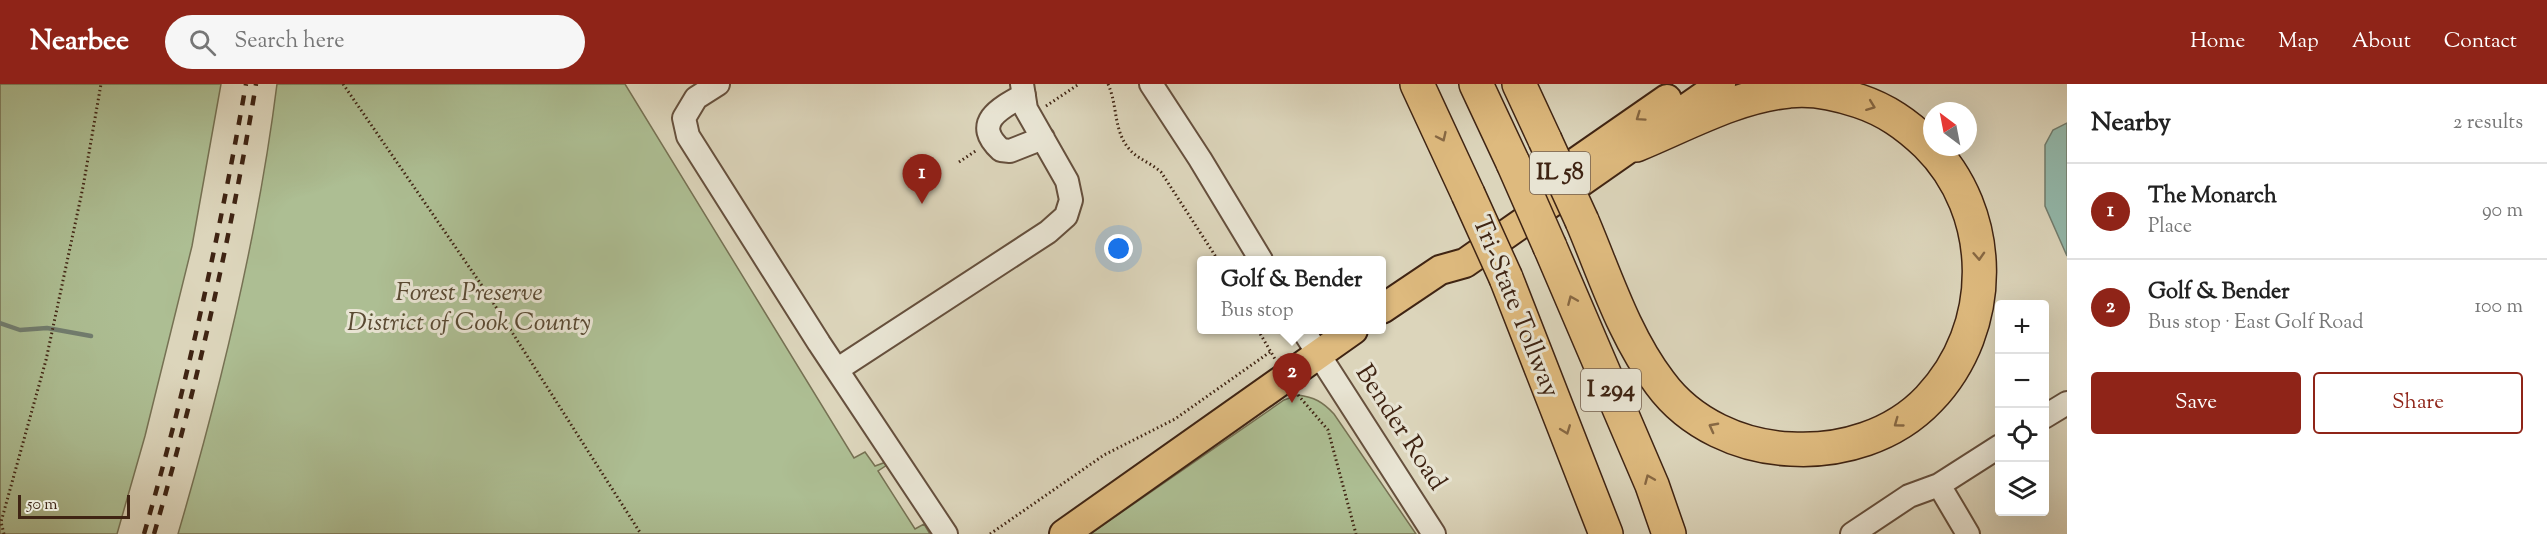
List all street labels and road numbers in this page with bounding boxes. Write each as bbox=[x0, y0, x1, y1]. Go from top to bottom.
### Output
road number: IL 58 bbox=[1530, 152, 1590, 194]
street label: Tri-State Tollway bbox=[1462, 211, 1568, 403]
street label: Bender Road bbox=[1345, 358, 1455, 499]
road number: I 294 bbox=[1581, 369, 1641, 411]

